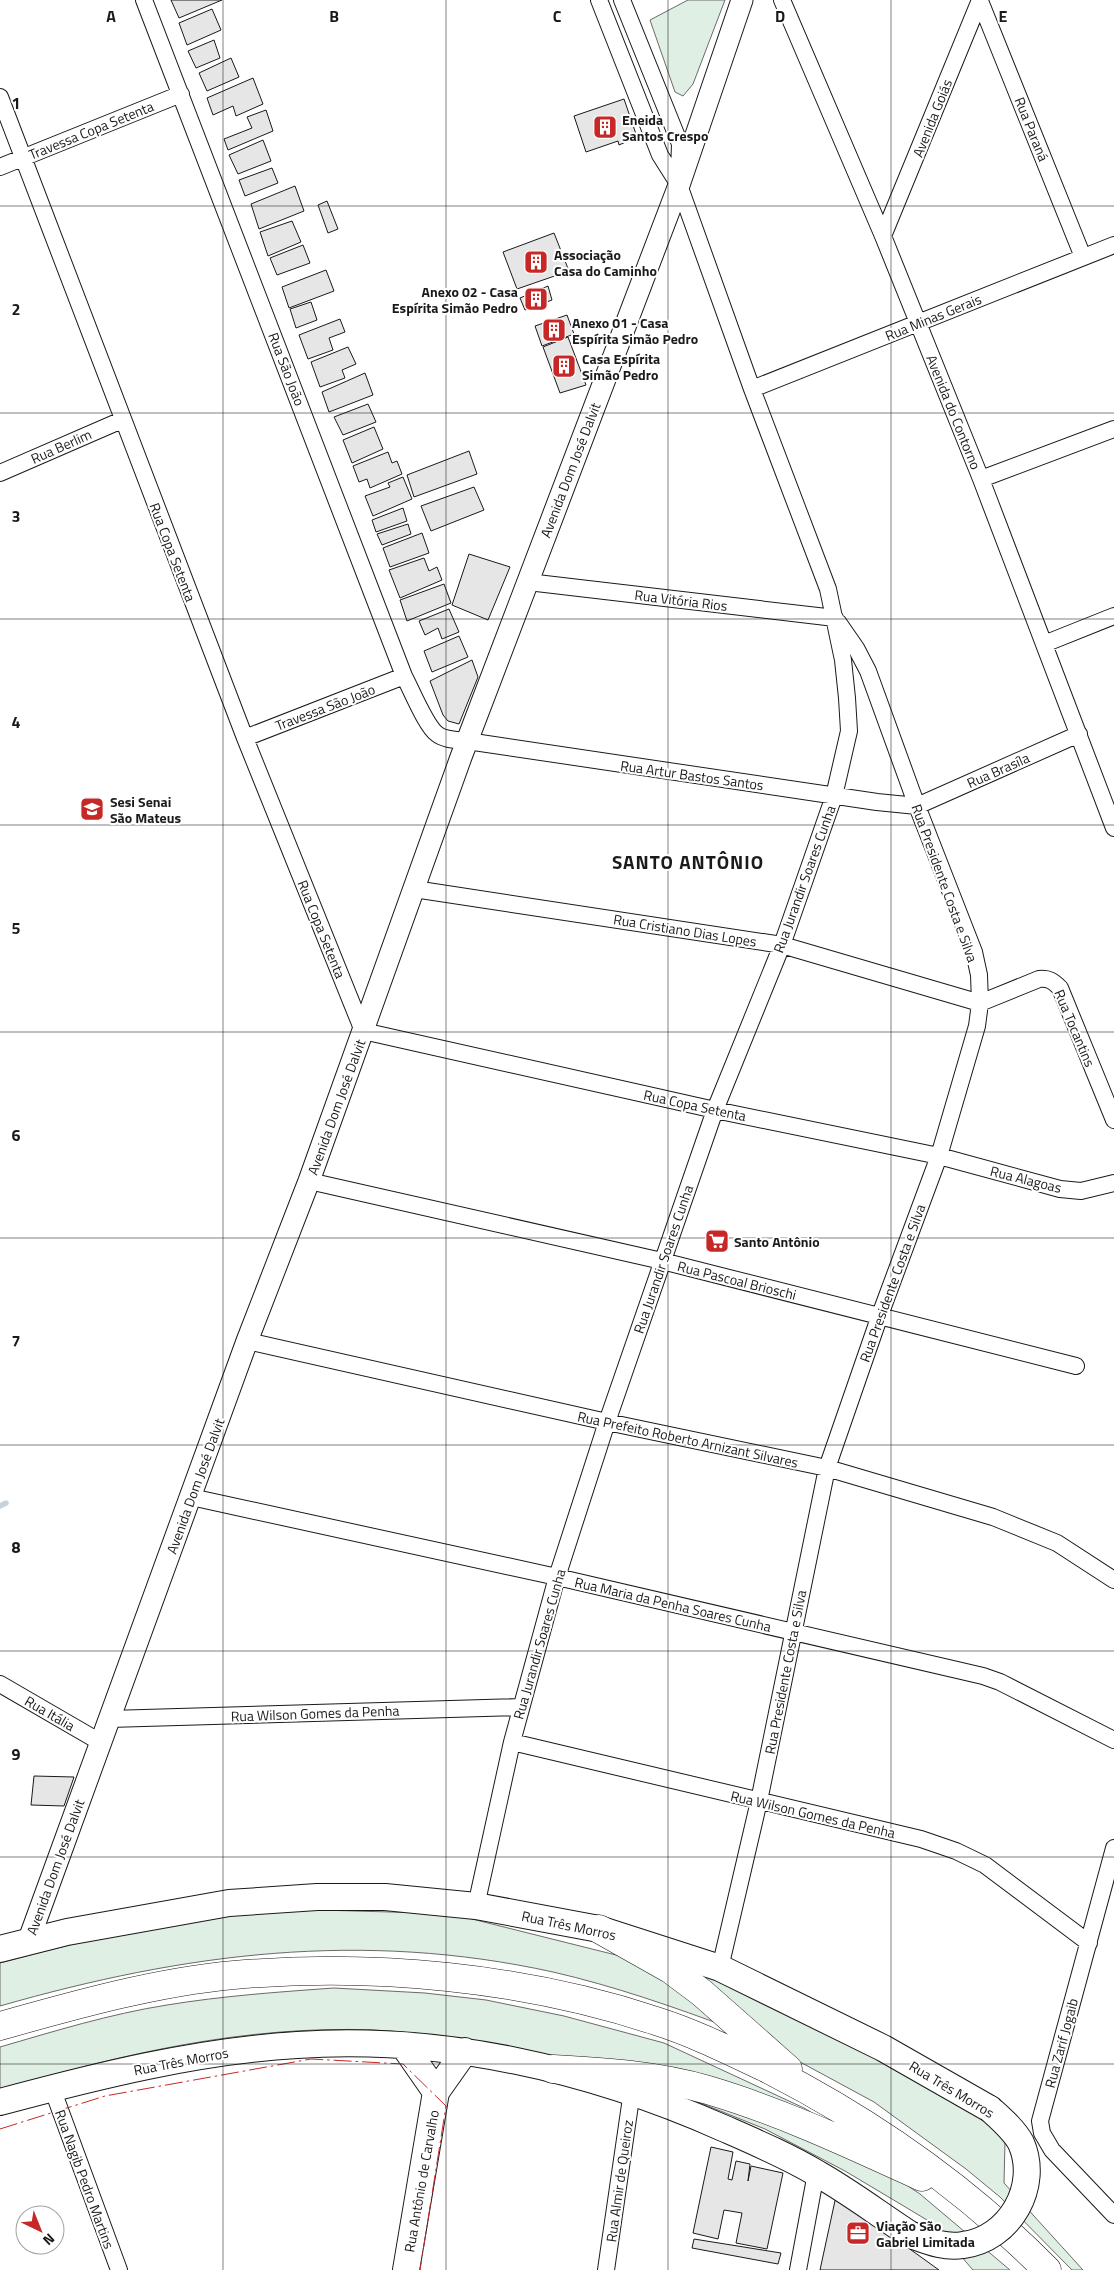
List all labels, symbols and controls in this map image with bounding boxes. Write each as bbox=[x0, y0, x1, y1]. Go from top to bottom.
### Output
text: A bbox=[106, 4, 116, 28]
text: B bbox=[329, 4, 339, 28]
text: C bbox=[553, 4, 562, 28]
text: D bbox=[775, 4, 785, 28]
text: E bbox=[999, 4, 1008, 28]
street label: Avenida Goiás bbox=[907, 76, 957, 160]
text: 1 bbox=[12, 91, 20, 115]
street label: Rua Paraná bbox=[1010, 94, 1054, 164]
street label: Travessa Copa Setenta bbox=[25, 95, 157, 165]
place label: Eneida Santos Crespo bbox=[622, 109, 708, 146]
building icon: Eneida Santos Crespo bbox=[592, 114, 618, 140]
place label: Associação Casa do Caminho bbox=[554, 244, 657, 281]
building icon: Associação Casa do Caminho bbox=[523, 249, 549, 275]
place label: Anexo 02 - Casa Espírita Simão Pedro bbox=[392, 281, 518, 318]
building icon: Anexo 02 - Casa Espírita Simão Pedro bbox=[523, 286, 549, 312]
street label: Rua Minas Gerais bbox=[882, 288, 984, 346]
text: 2 bbox=[12, 297, 20, 321]
place label: Anexo 01 - Casa Espírita Simão Pedro bbox=[572, 312, 698, 349]
building icon: Anexo 01 - Casa Espírita Simão Pedro bbox=[541, 317, 567, 343]
street label: Rua São João bbox=[263, 329, 311, 409]
place label: Casa Espírita Simão Pedro bbox=[582, 348, 660, 385]
street label: Avenida do Contorno bbox=[921, 351, 987, 473]
building icon: Casa Espírita Simão Pedro bbox=[551, 353, 577, 379]
street label: Avenida Dom José Dalvit bbox=[535, 399, 605, 541]
street label: Rua Berlim bbox=[27, 423, 95, 469]
street label: Rua Copa Setenta bbox=[144, 499, 202, 605]
text: 3 bbox=[12, 504, 20, 528]
street label: Rua Vitória Rios bbox=[633, 584, 729, 616]
street label: Travessa São João bbox=[272, 678, 378, 736]
text: 4 bbox=[12, 710, 21, 734]
street label: Rua Brasíla bbox=[963, 747, 1033, 793]
street label: Rua Artur Bastos Santos bbox=[619, 755, 765, 795]
place label: Sesi Senai São Mateus bbox=[110, 791, 181, 828]
school or university icon: Sesi Senai São Mateus bbox=[79, 796, 105, 822]
street label: Rua Presidente Costa e Silva bbox=[907, 801, 983, 965]
street label: Rua Jurandir Soares Cunha bbox=[768, 802, 840, 956]
district label: SANTO ANTÔNIO bbox=[612, 847, 764, 876]
street label: Rua Copa Setenta bbox=[293, 877, 351, 981]
street label: Rua Cristiano Dias Lopes bbox=[612, 908, 758, 952]
text: 5 bbox=[12, 916, 21, 940]
street label: Rua Tocantins bbox=[1049, 986, 1101, 1070]
street label: Avenida Dom José Dalvit bbox=[302, 1036, 370, 1178]
street label: Rua Copa Setenta bbox=[642, 1084, 748, 1126]
text: 6 bbox=[12, 1123, 21, 1147]
street label: Rua Alagoas bbox=[988, 1160, 1064, 1198]
street label: Rua Jurandir Soares Cunha bbox=[628, 1182, 698, 1336]
street label: Rua Presidente Costa e Silva bbox=[854, 1201, 930, 1365]
supermarket icon: Santo Antônio bbox=[704, 1228, 730, 1254]
place label: Santo Antônio bbox=[734, 1231, 820, 1252]
street label: Rua Pascoal Brioschi bbox=[675, 1255, 799, 1305]
text: 7 bbox=[12, 1329, 20, 1353]
street label: Rua Prefeito Roberto Arnizant Silvares bbox=[576, 1405, 800, 1473]
street label: Avenida Dom José Dalvit bbox=[161, 1415, 229, 1557]
text: 8 bbox=[12, 1535, 21, 1559]
street label: Rua Jurandir Soares Cunha bbox=[507, 1566, 571, 1722]
street label: Rua Maria da Penha Soares Cunha bbox=[573, 1571, 773, 1637]
street label: Rua Presidente Costa e Silva bbox=[759, 1588, 811, 1756]
street label: Rua Itália bbox=[21, 1690, 79, 1736]
street label: Rua Wilson Gomes da Penha bbox=[230, 1700, 400, 1726]
text: 9 bbox=[12, 1742, 21, 1766]
street label: Rua Wilson Gomes da Penha bbox=[729, 1785, 897, 1843]
street label: Avenida Dom José Dalvit bbox=[21, 1796, 89, 1938]
street label: Rua Três Morros bbox=[520, 1905, 618, 1945]
street label: Rua Zarif Jogaib bbox=[1039, 1996, 1083, 2090]
street label: Rua Três Morros bbox=[132, 2042, 230, 2080]
street label: Rua Três Morros bbox=[905, 2055, 999, 2123]
street label: Rua Nagib Pedro Martins bbox=[50, 2106, 120, 2252]
street label: Rua Antônio de Carvalho bbox=[398, 2108, 444, 2254]
street label: Rua Almir de Queiroz bbox=[600, 2119, 638, 2243]
north arrow bbox=[15, 2205, 65, 2255]
place label: Viação São Gabriel Limitada bbox=[876, 2215, 975, 2252]
office icon: Viação São Gabriel Limitada bbox=[845, 2220, 871, 2246]
text: N bbox=[38, 2229, 60, 2251]

